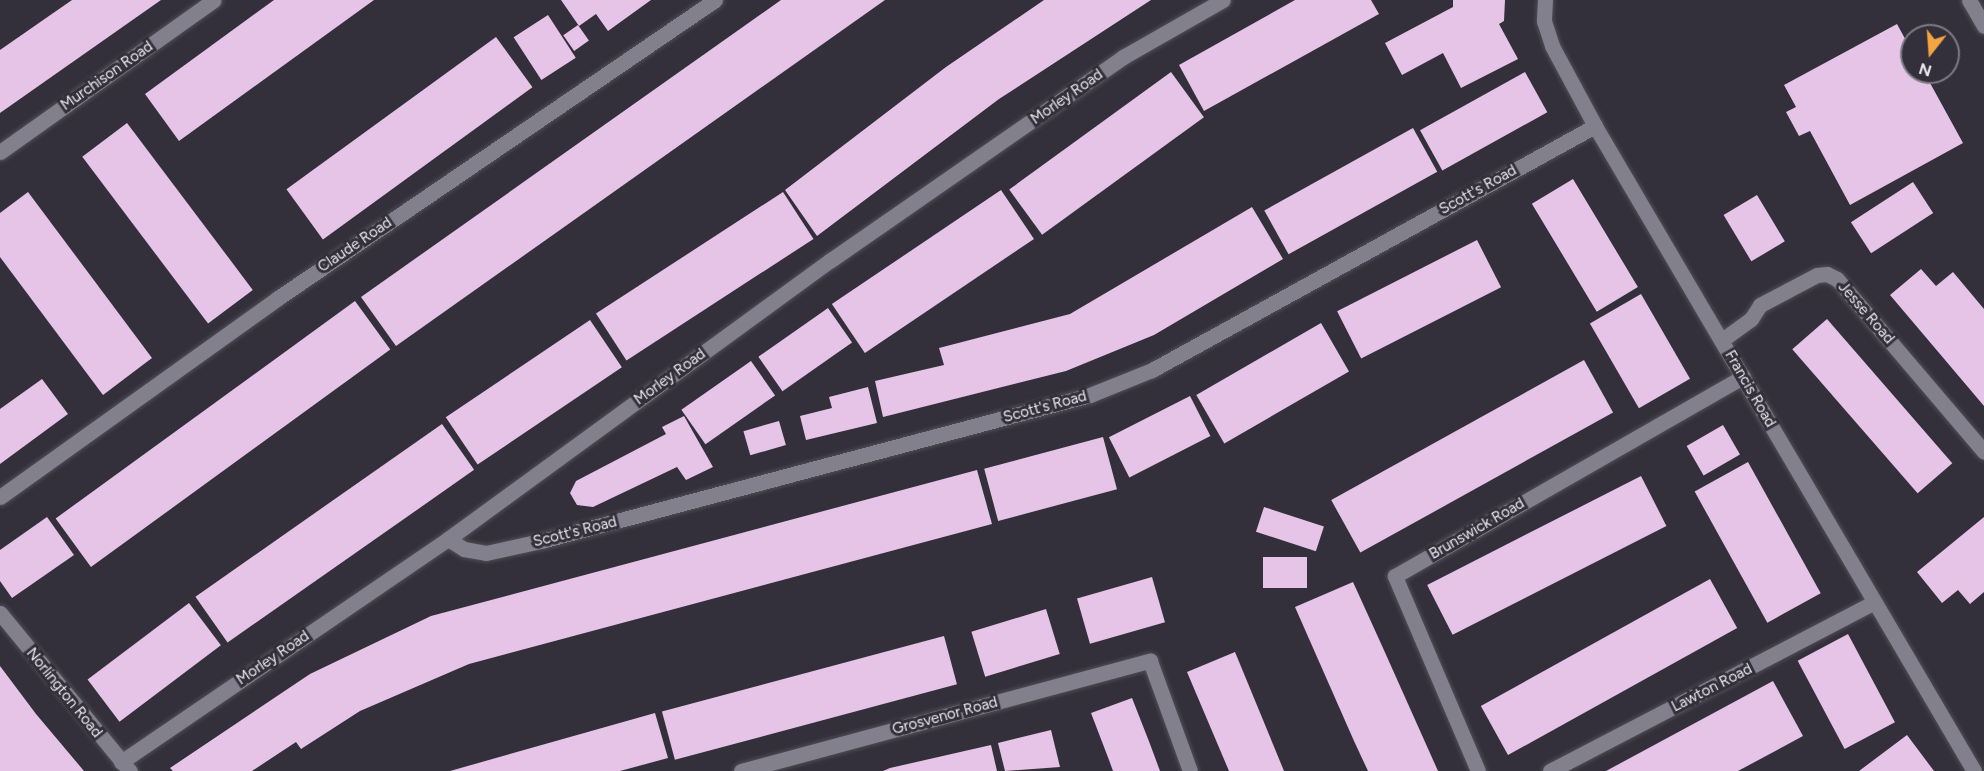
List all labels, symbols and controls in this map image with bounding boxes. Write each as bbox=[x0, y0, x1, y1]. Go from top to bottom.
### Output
north arrow bbox=[1900, 24, 1960, 84]
street label: Murchison Road bbox=[57, 38, 157, 114]
text: N bbox=[1916, 59, 1934, 81]
street label: Morley Road bbox=[1027, 66, 1107, 128]
street label: Scott's Road bbox=[1436, 161, 1520, 219]
street label: Claude Road bbox=[315, 214, 395, 276]
street label: Jesse Road bbox=[1834, 278, 1898, 348]
street label: Morley Road bbox=[631, 345, 709, 409]
street label: Francis Road bbox=[1721, 347, 1779, 431]
street label: Scott's Road bbox=[1001, 387, 1089, 427]
street label: Brunswick Road bbox=[1426, 494, 1528, 564]
street label: Scott's Road bbox=[531, 513, 619, 551]
street label: Morley Road bbox=[233, 627, 313, 689]
street label: Norlington Road bbox=[22, 644, 106, 742]
street label: Lawton Road bbox=[1669, 660, 1755, 716]
street label: Grosvenor Road bbox=[890, 693, 1000, 739]

